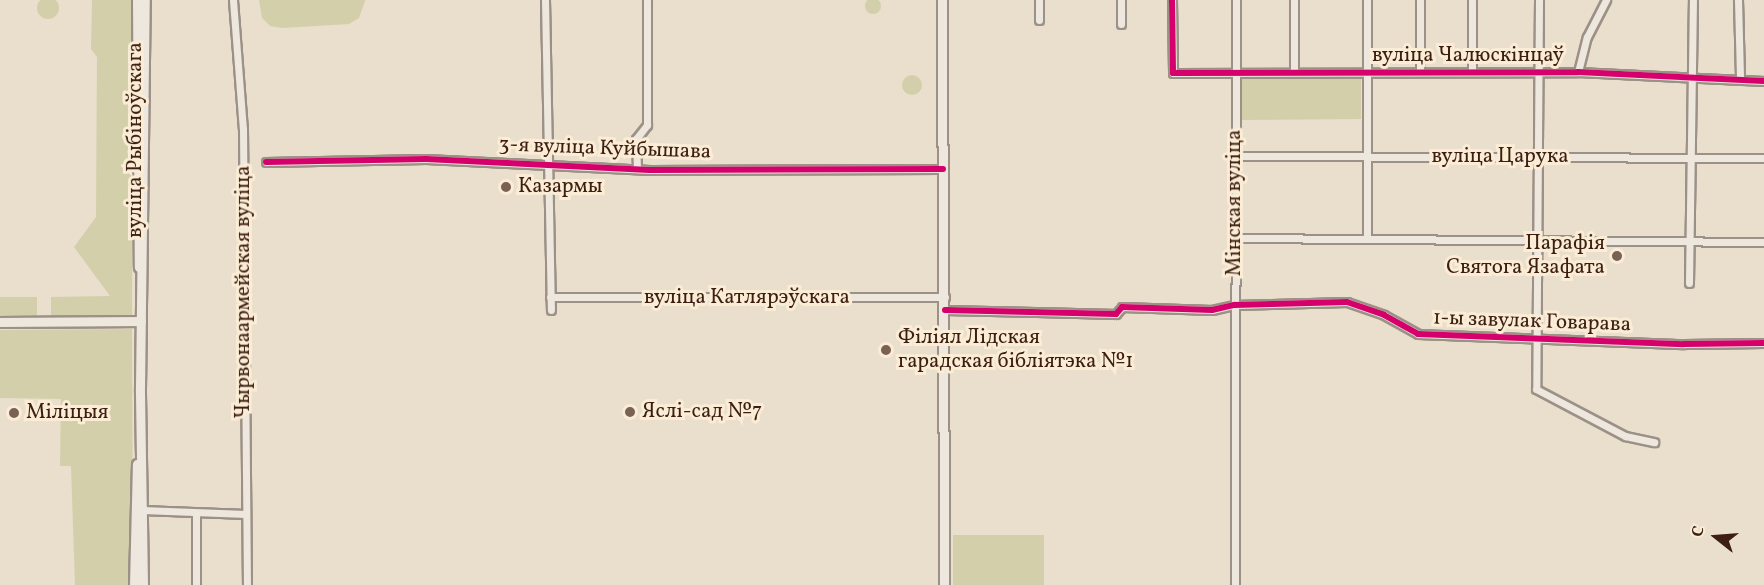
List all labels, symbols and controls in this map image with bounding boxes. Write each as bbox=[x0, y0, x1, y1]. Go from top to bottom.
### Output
street label: вуліца Рыбіноўскага bbox=[123, 42, 149, 238]
street label: вуліца Чалюскінцаў bbox=[1372, 43, 1564, 69]
street label: Мінская вуліца bbox=[1222, 130, 1248, 276]
street label: 3-я вуліца Куйбышава bbox=[498, 133, 712, 165]
street label: вуліца Царука bbox=[1431, 144, 1569, 170]
street label: Чырвонаармейская вуліца bbox=[231, 165, 257, 419]
place label: Казармы bbox=[518, 174, 603, 200]
marker: Казармы bbox=[499, 180, 513, 194]
place label: Парафія Святога Язафата bbox=[1446, 231, 1605, 281]
marker: Парафія Святога Язафата bbox=[1610, 249, 1624, 263]
street label: вуліца Катлярэўскага bbox=[644, 285, 850, 311]
street label: 1-ы завулак Говарава bbox=[1432, 306, 1632, 338]
place label: Філіял Лідская гарадская бібліятэка №1 bbox=[898, 325, 1133, 375]
marker: Філіял Лідская гарадская бібліятэка №1 bbox=[879, 343, 893, 357]
place label: Яслі-сад №7 bbox=[642, 399, 762, 425]
place label: Міліцыя bbox=[26, 400, 108, 426]
marker: Яслі-сад №7 bbox=[623, 405, 637, 419]
marker: Міліцыя bbox=[7, 406, 21, 420]
north arrow bbox=[1686, 507, 1746, 567]
text: С bbox=[1687, 524, 1711, 540]

